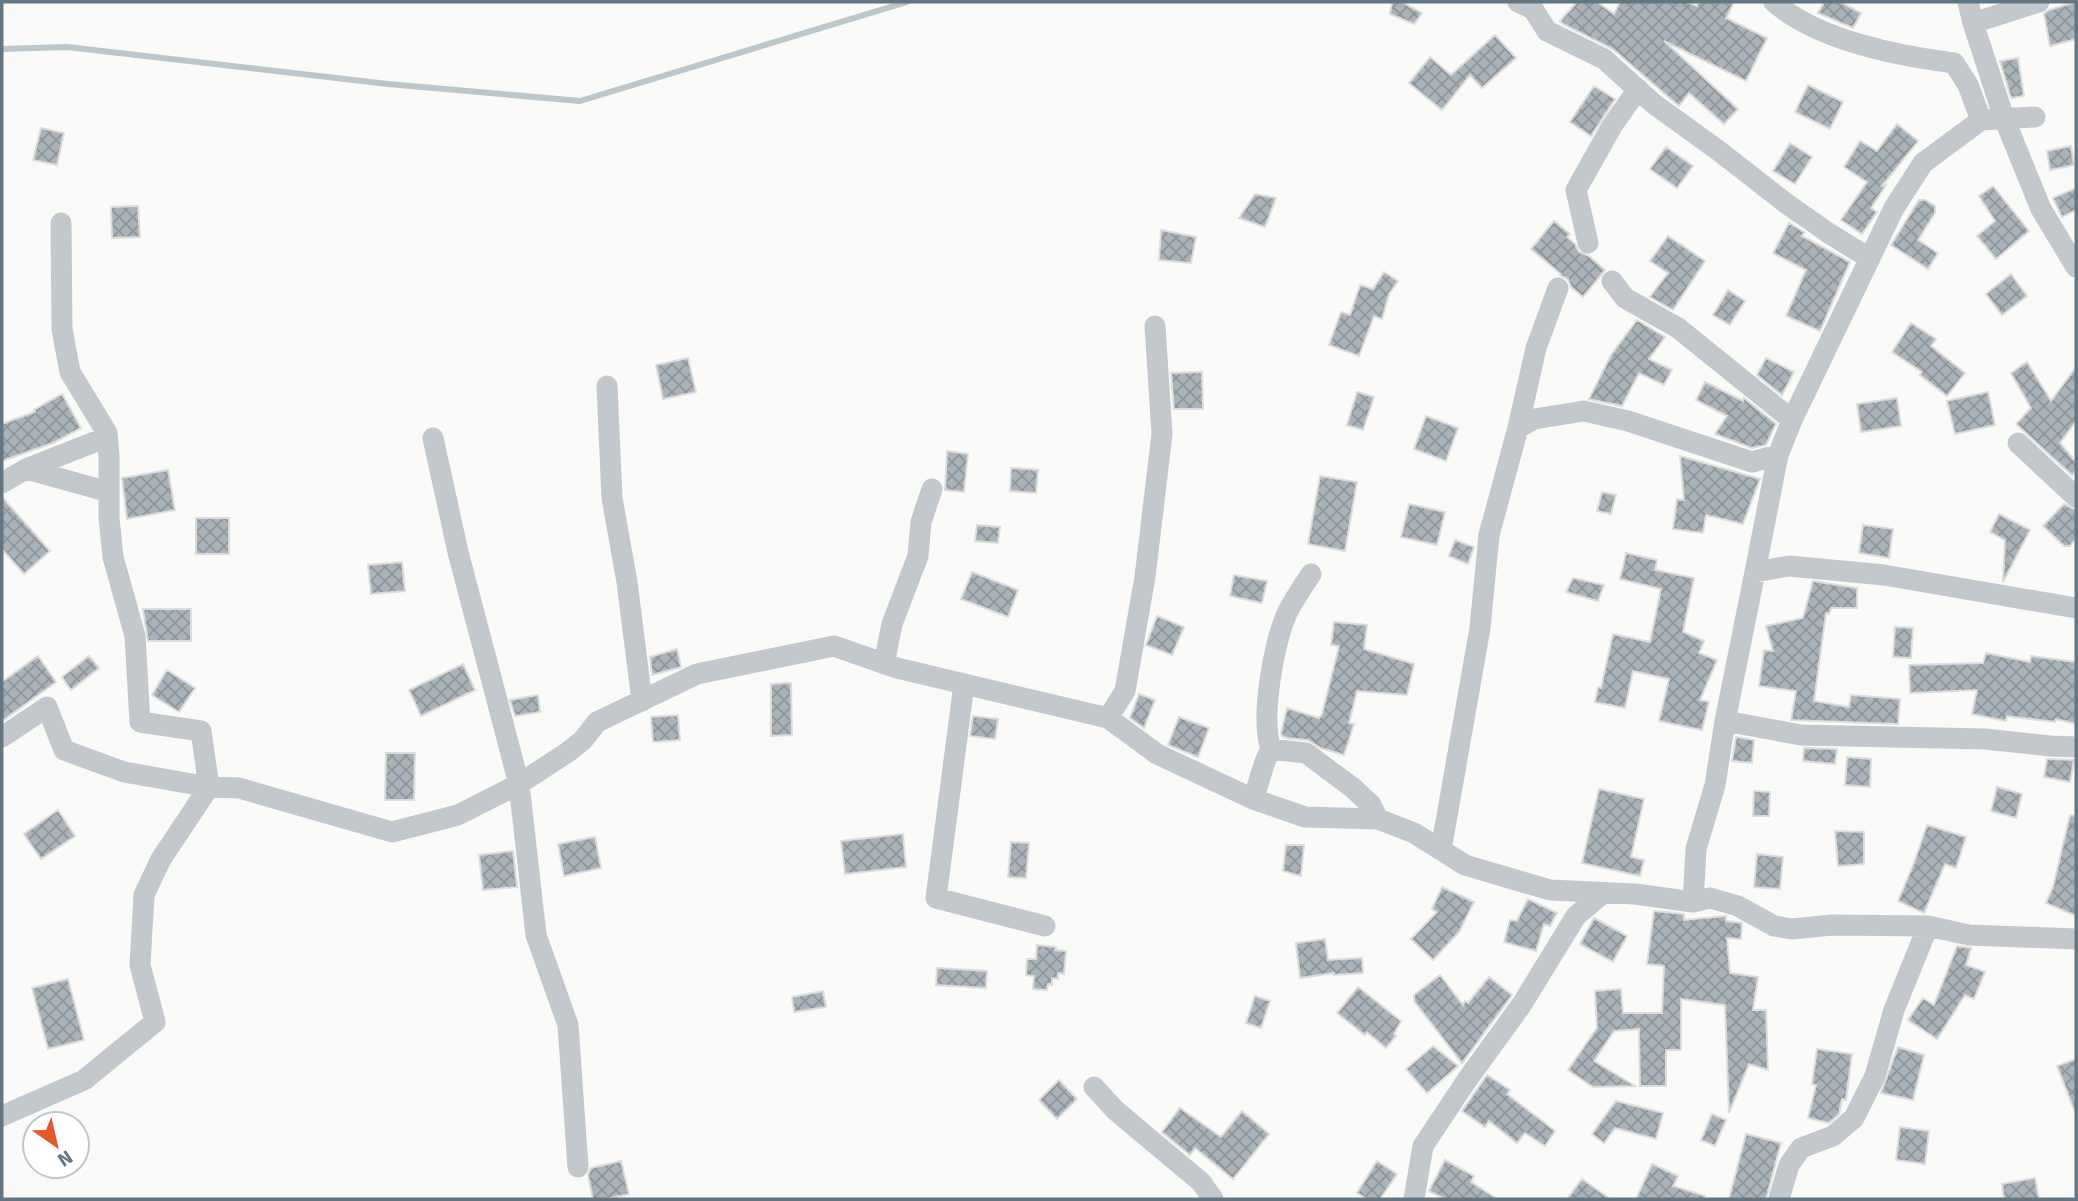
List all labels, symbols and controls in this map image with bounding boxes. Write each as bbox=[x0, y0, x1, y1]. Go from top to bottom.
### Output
north arrow bbox=[21, 1110, 91, 1180]
text: N bbox=[53, 1145, 77, 1172]

